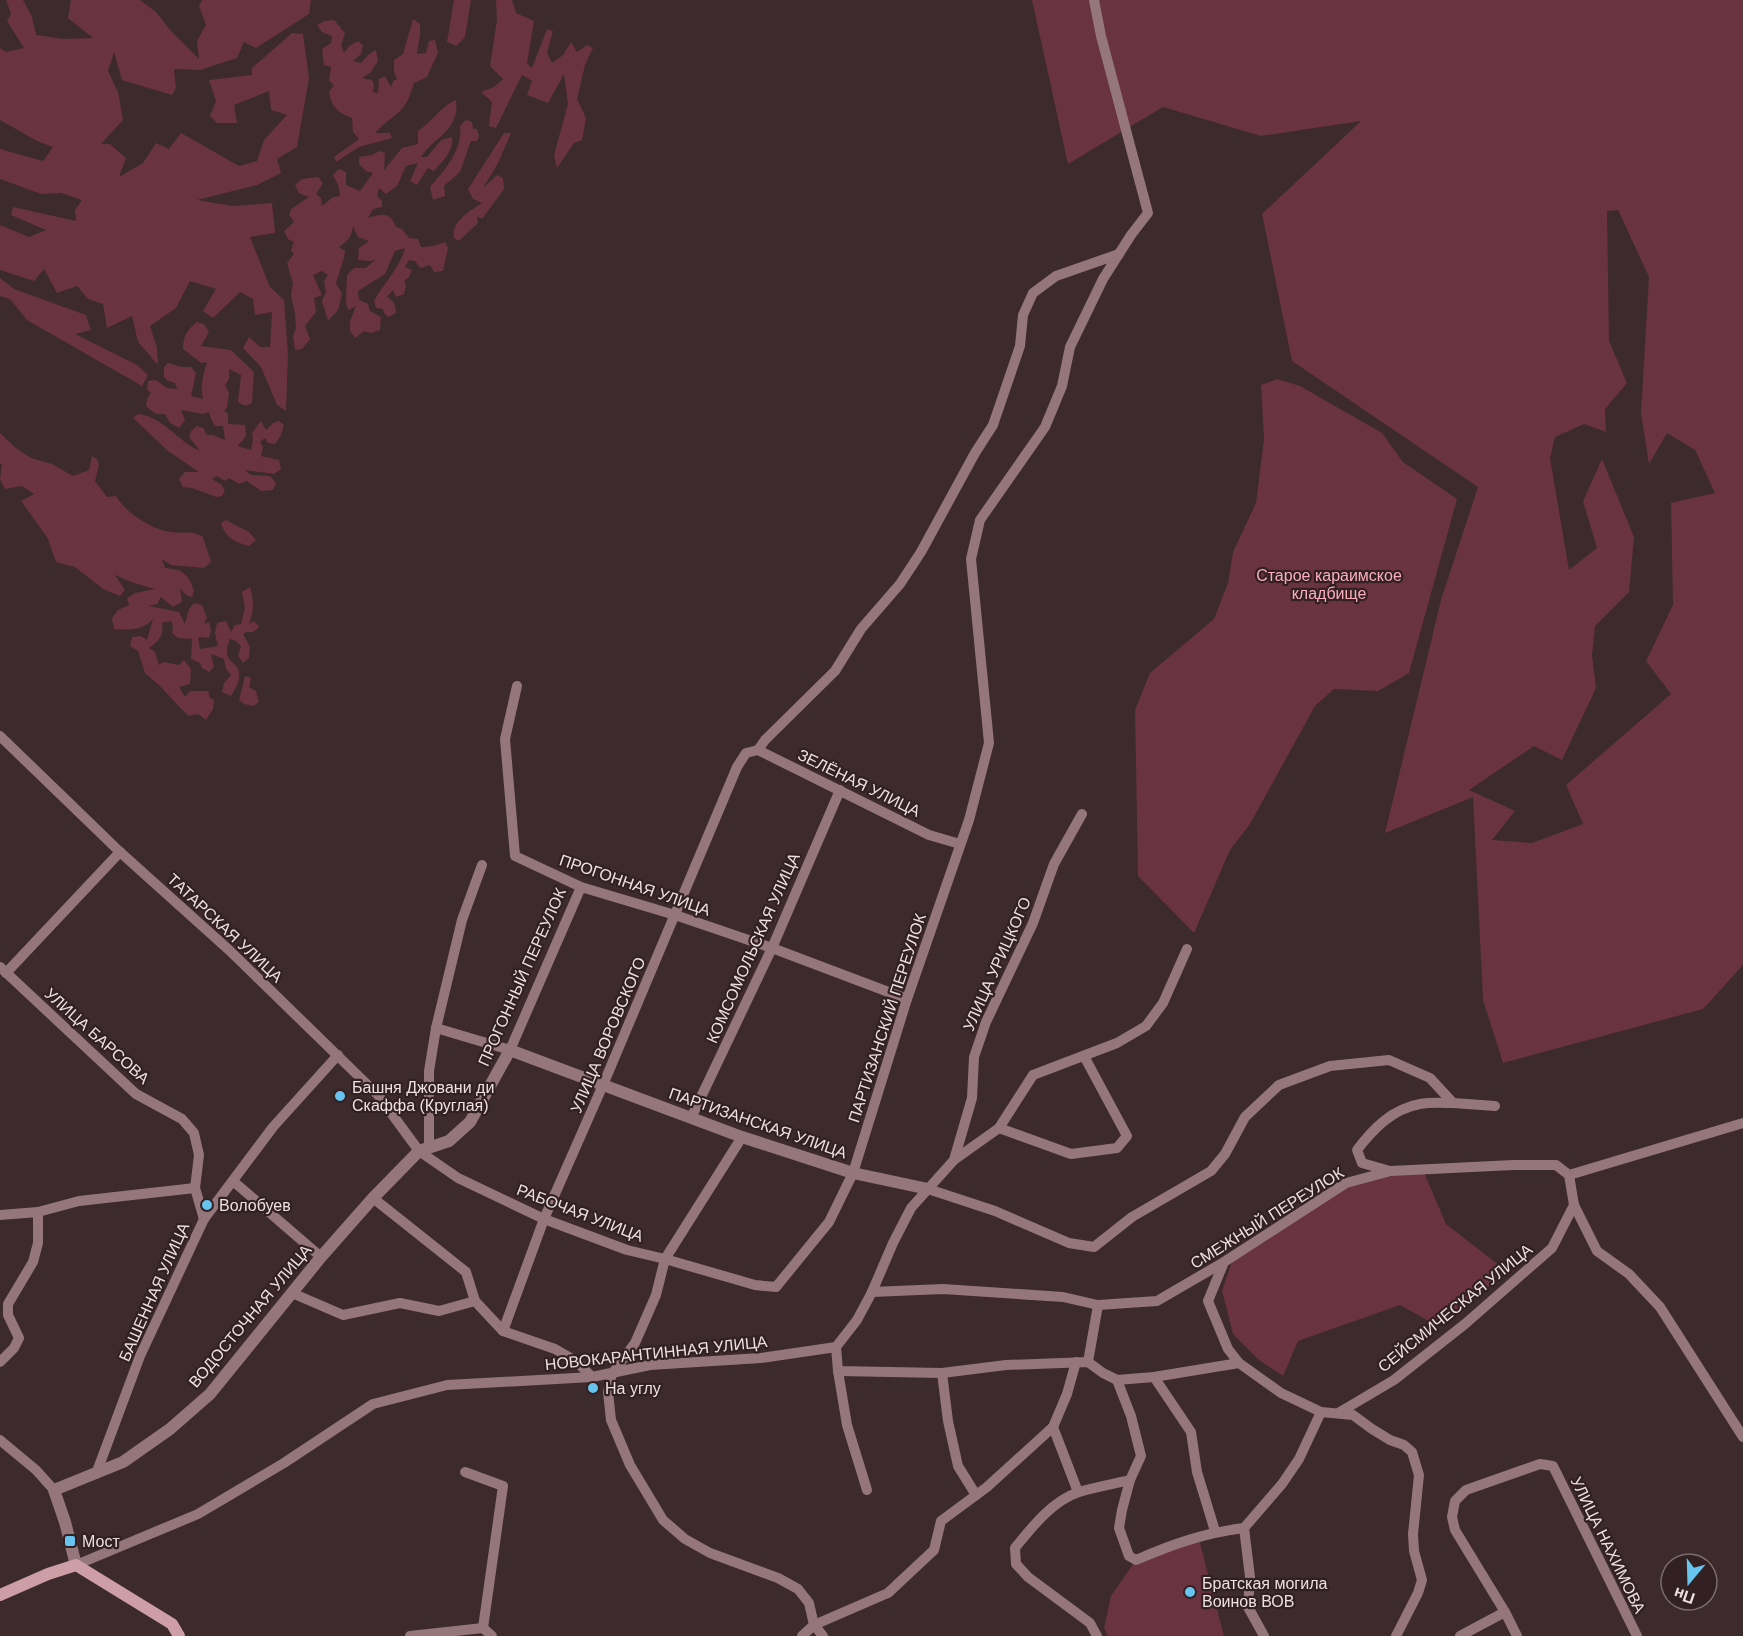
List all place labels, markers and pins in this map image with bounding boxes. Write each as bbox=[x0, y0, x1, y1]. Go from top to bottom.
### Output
place label: Башня Джовани ди Скаффа (Круглая) bbox=[352, 1079, 494, 1114]
marker: Башня Джовани ди Скаффа (Круглая) bbox=[333, 1089, 347, 1103]
place label: Волобуев bbox=[219, 1197, 291, 1214]
marker: Волобуев bbox=[200, 1198, 214, 1212]
place label: На углу bbox=[605, 1380, 661, 1397]
marker: На углу bbox=[586, 1381, 600, 1395]
place label: Мост bbox=[82, 1533, 120, 1550]
marker: Мост bbox=[63, 1534, 77, 1548]
place label: Братская могила Воинов ВОВ bbox=[1202, 1575, 1327, 1610]
marker: Братская могила Воинов ВОВ bbox=[1183, 1585, 1197, 1599]

